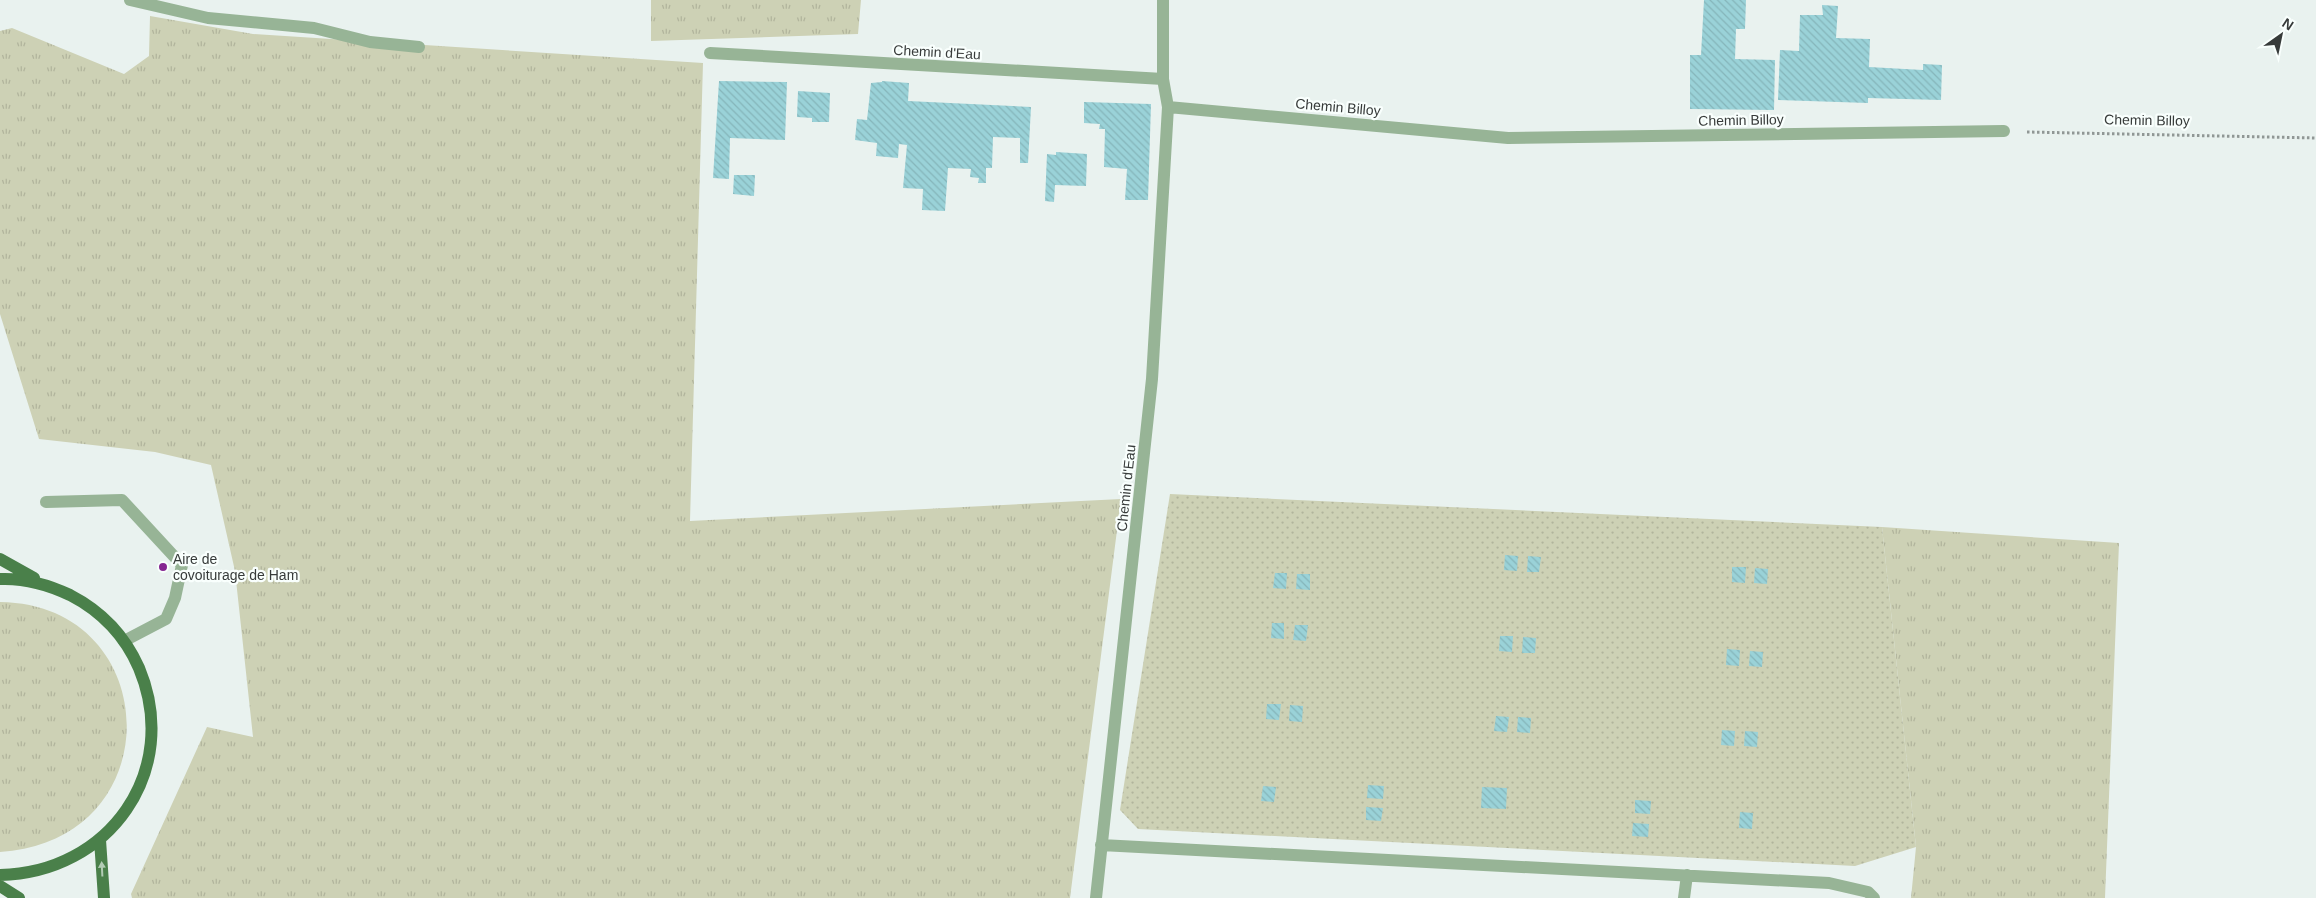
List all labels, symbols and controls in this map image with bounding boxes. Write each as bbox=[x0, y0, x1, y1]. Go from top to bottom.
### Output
north arrow bbox=[2256, 10, 2306, 60]
text: N bbox=[2279, 15, 2297, 34]
street label: Chemin d'Eau bbox=[893, 42, 981, 62]
street label: Chemin Billoy bbox=[1295, 95, 1381, 119]
street label: Chemin Billoy bbox=[1698, 111, 1784, 129]
street label: Chemin Billoy bbox=[2104, 111, 2190, 129]
street label: Chemin d'Eau bbox=[1113, 444, 1139, 532]
place label: Aire de covoiturage de Ham bbox=[173, 551, 298, 583]
marker: Aire de covoiturage de Ham bbox=[157, 561, 169, 573]
one-way arrow bbox=[97, 861, 105, 877]

